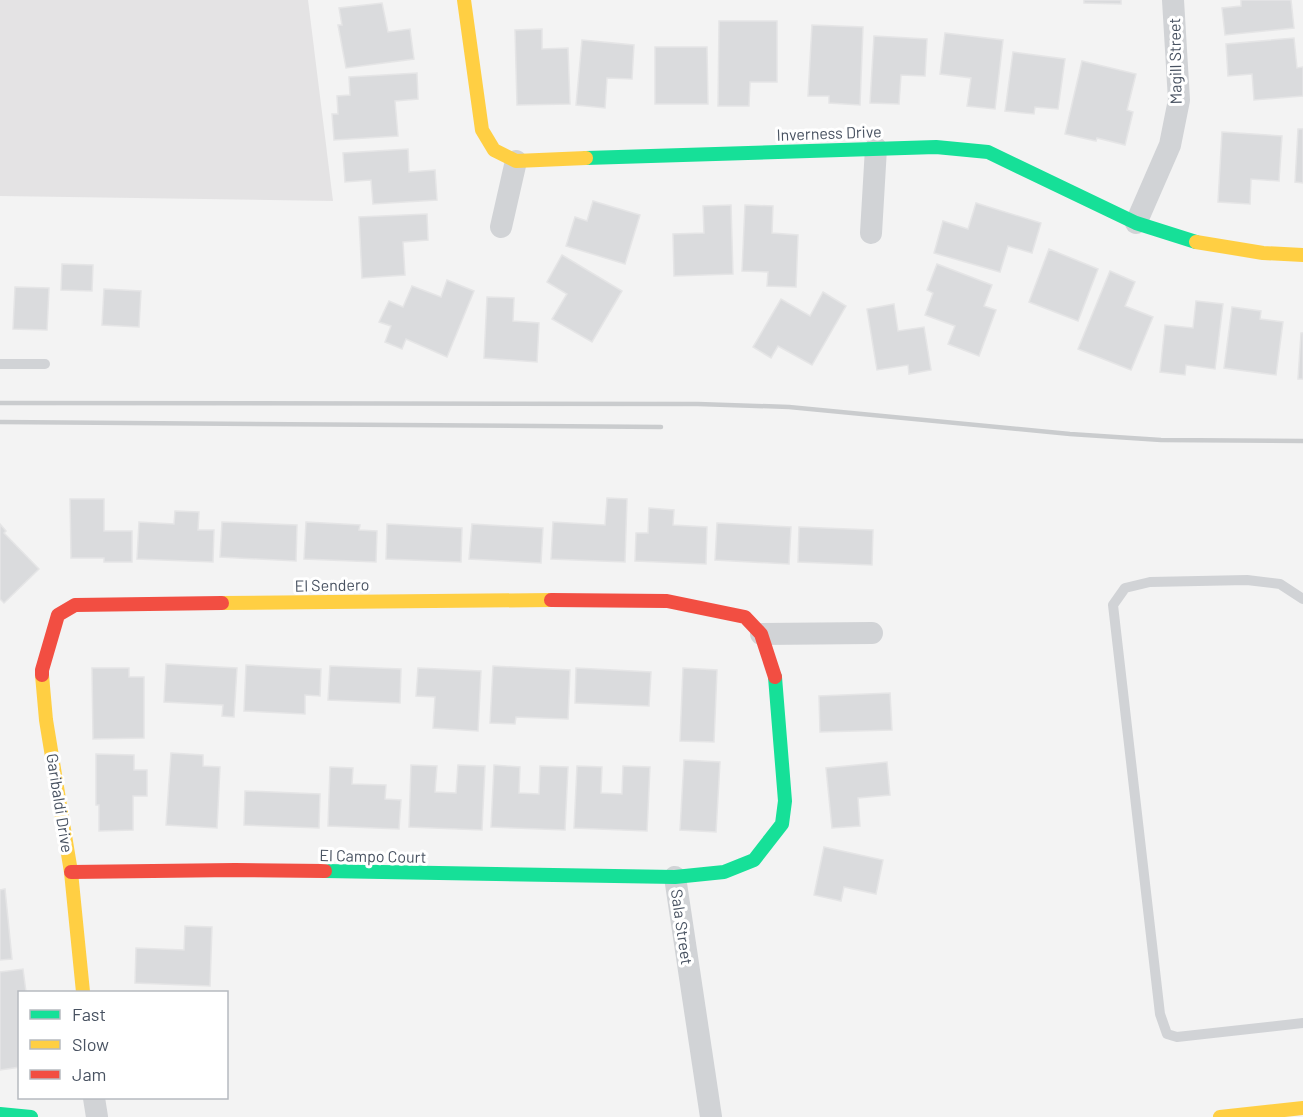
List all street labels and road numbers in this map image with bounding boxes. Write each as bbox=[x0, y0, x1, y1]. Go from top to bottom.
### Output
street label: Magill Street bbox=[1164, 18, 1185, 104]
street label: Inverness Drive bbox=[776, 121, 882, 144]
street label: El Sendero bbox=[294, 574, 369, 595]
street label: Garibaldi Drive bbox=[43, 752, 78, 854]
street label: El Campo Court bbox=[319, 845, 427, 866]
street label: Sala Street bbox=[668, 888, 697, 966]

